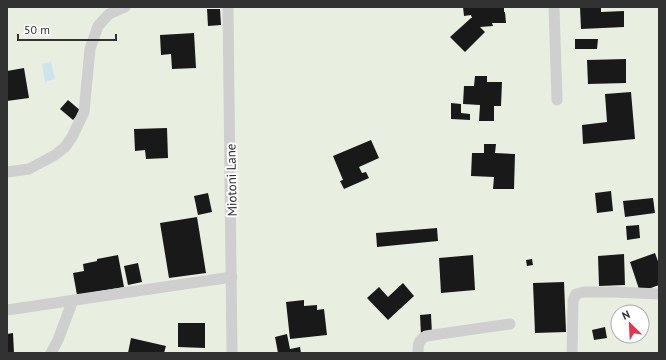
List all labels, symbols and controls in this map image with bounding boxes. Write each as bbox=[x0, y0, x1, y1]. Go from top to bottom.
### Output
scale bar bbox=[18, 16, 116, 42]
text: 50 m bbox=[24, 22, 50, 37]
street label: Miotoni Lane bbox=[222, 144, 241, 216]
north arrow bbox=[610, 304, 650, 344]
text: N bbox=[620, 307, 632, 323]

